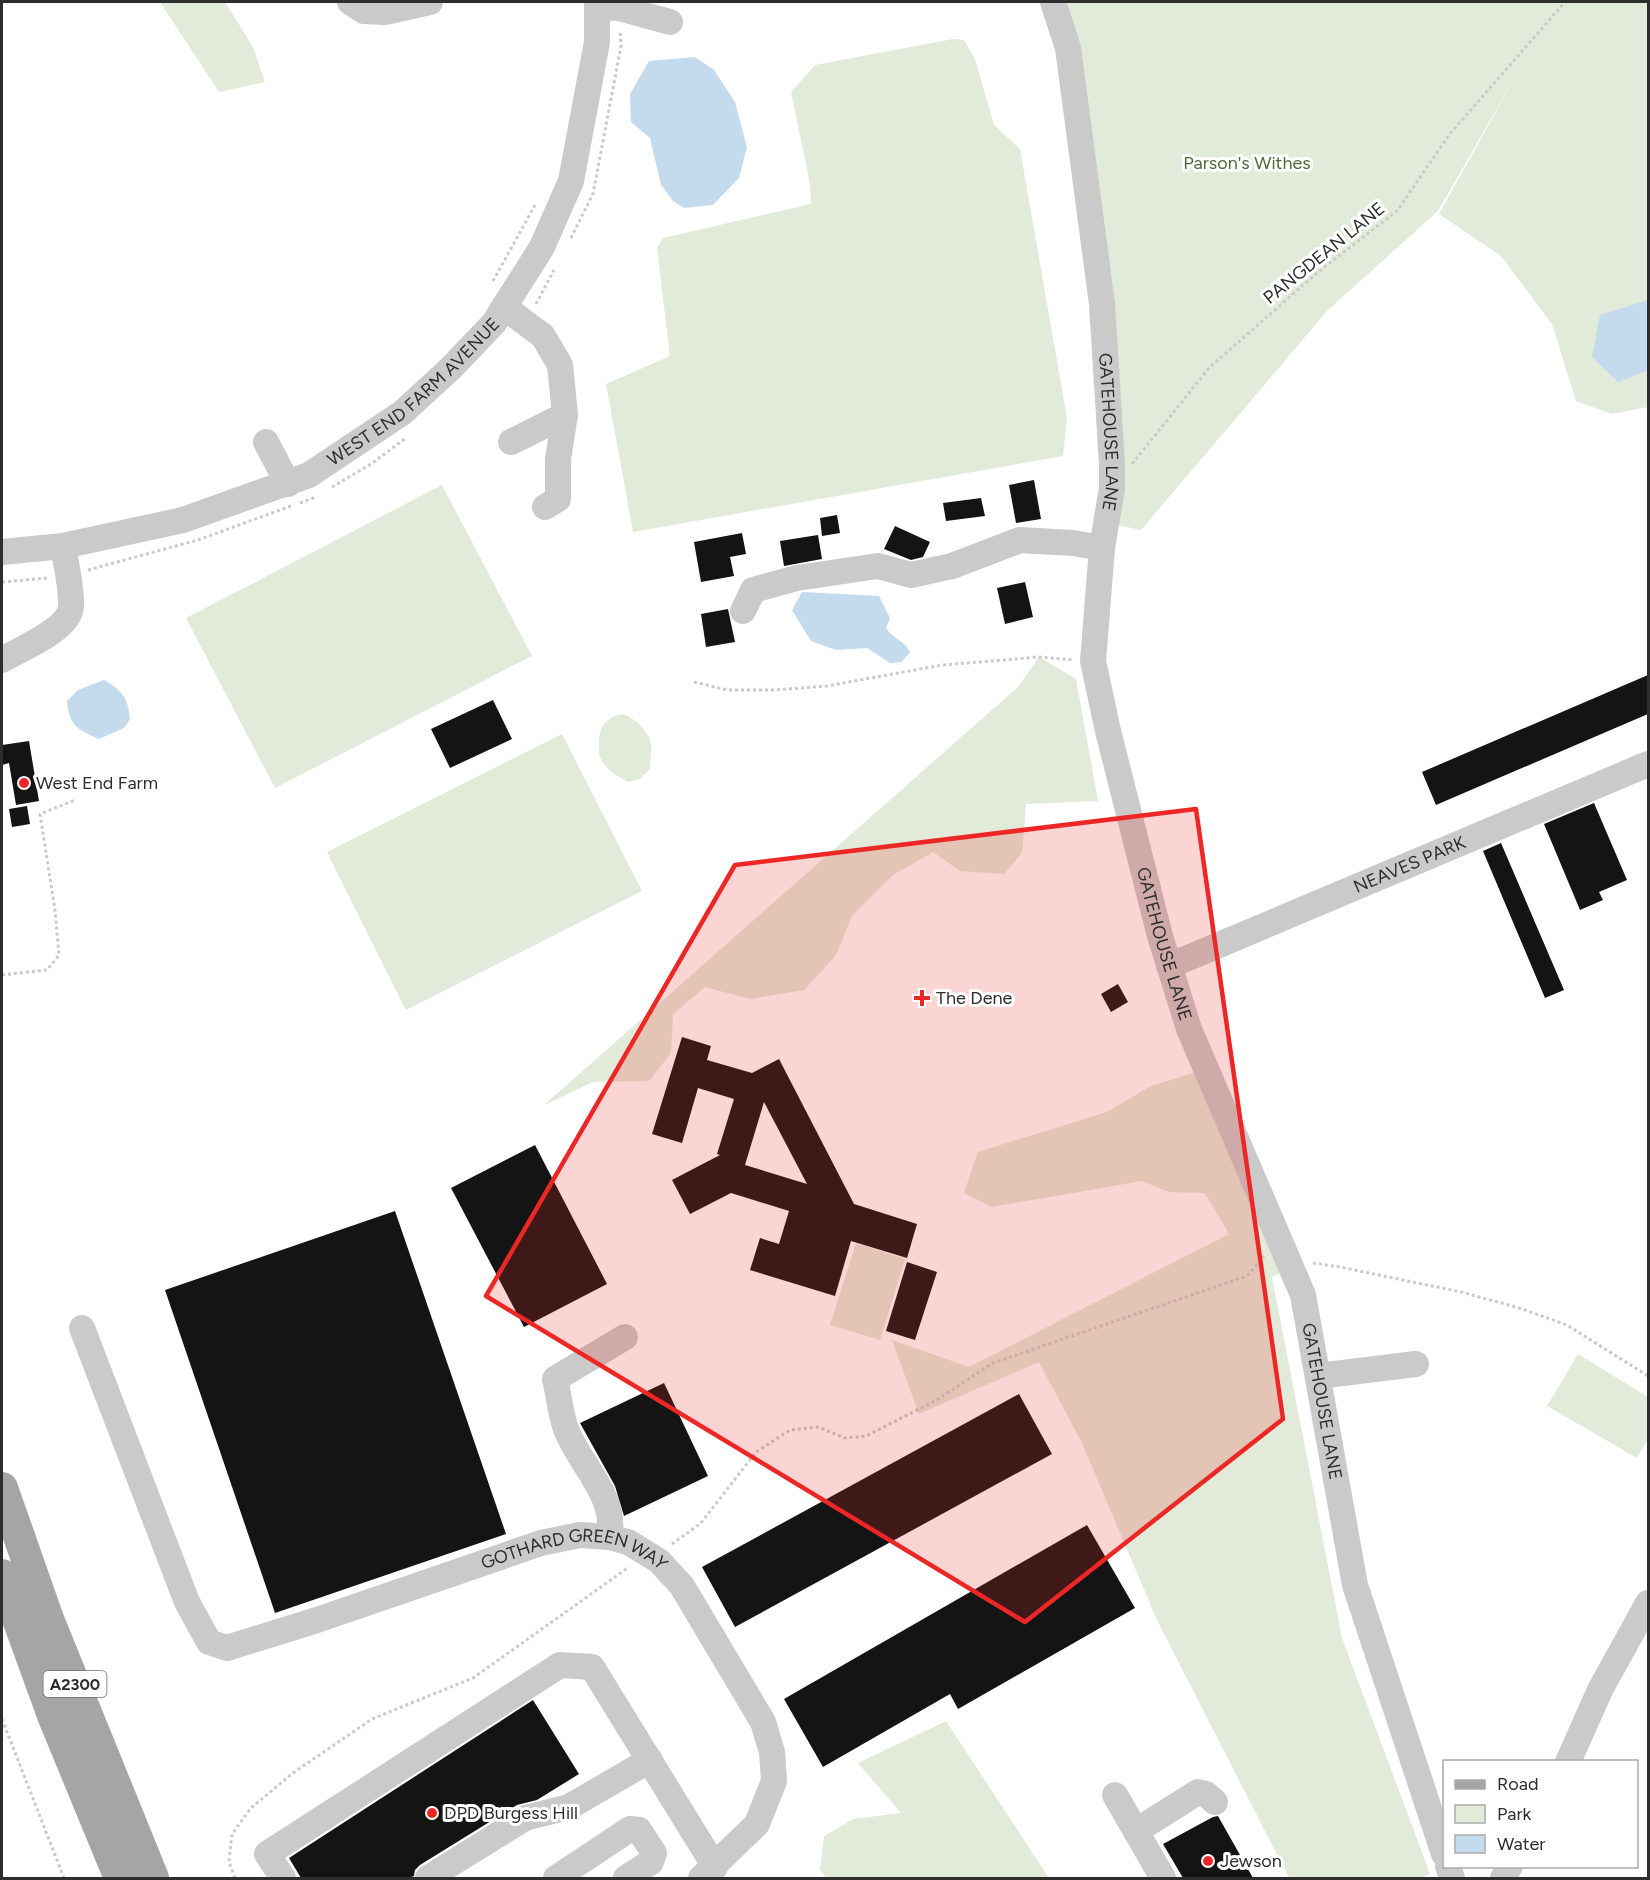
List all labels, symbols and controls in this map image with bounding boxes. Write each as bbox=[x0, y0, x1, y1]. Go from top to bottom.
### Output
park label: Parson's Withes bbox=[1183, 152, 1311, 174]
street label: PANGDEAN LANE bbox=[1259, 197, 1389, 309]
street label: WEST END FARM AVENUE bbox=[323, 313, 504, 471]
street label: GATEHOUSE LANE bbox=[1094, 352, 1123, 513]
place label: West End Farm bbox=[36, 772, 158, 794]
marker: West End Farm bbox=[17, 776, 31, 790]
street label: NEAVES PARK bbox=[1350, 831, 1469, 898]
street label: GATEHOUSE LANE bbox=[1132, 865, 1197, 1023]
place label: The Dene bbox=[936, 987, 1013, 1009]
marker: The Dene bbox=[913, 989, 931, 1007]
street label: GATEHOUSE LANE bbox=[1297, 1321, 1347, 1481]
text: GOTHARD GREEN WAY bbox=[478, 1524, 672, 1574]
street label: GOTHARD GREEN WAY bbox=[474, 1556, 670, 1584]
road number: A2300 bbox=[44, 1671, 106, 1697]
legend bbox=[1443, 1760, 1638, 1868]
text: Road bbox=[1497, 1773, 1538, 1795]
place label: DPD Burgess Hill bbox=[444, 1802, 578, 1824]
text: Park bbox=[1497, 1803, 1532, 1825]
marker: DPD Burgess Hill bbox=[425, 1806, 439, 1820]
text: Water bbox=[1497, 1833, 1545, 1855]
place label: Jewson bbox=[1220, 1850, 1282, 1872]
marker: Jewson bbox=[1201, 1854, 1215, 1868]

